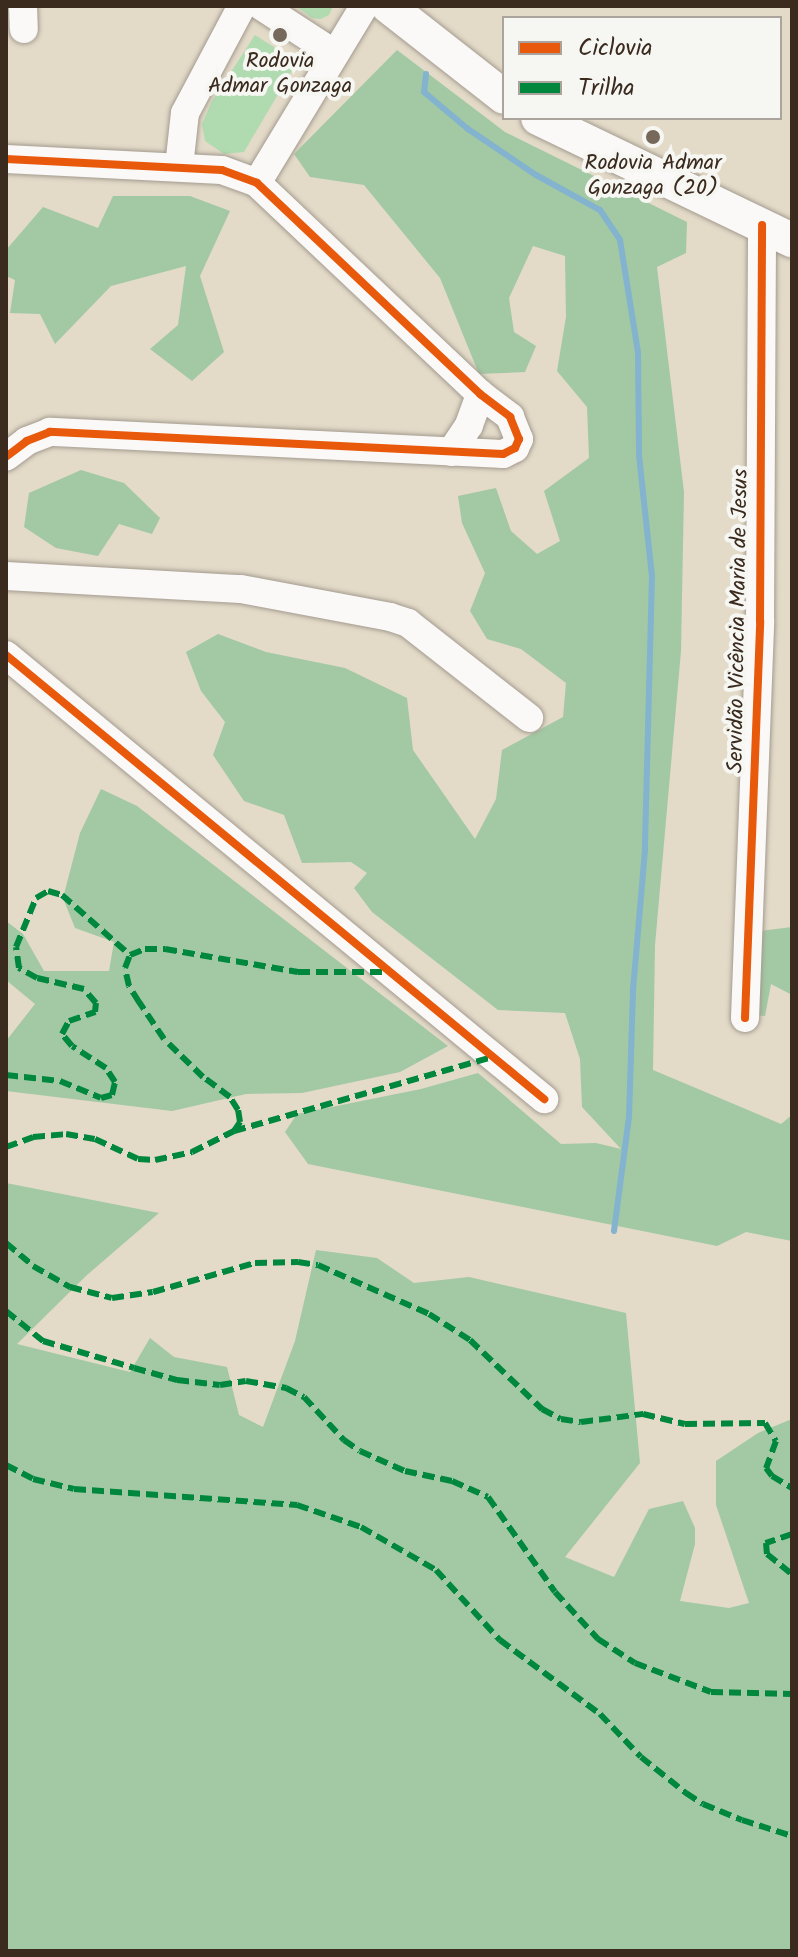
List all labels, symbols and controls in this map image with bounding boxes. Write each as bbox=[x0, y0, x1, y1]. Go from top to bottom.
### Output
legend bbox=[502, 16, 782, 120]
marker: Rodovia Admar Gonzaga bbox=[271, 26, 289, 44]
text: Ciclovia bbox=[578, 29, 653, 68]
place label: Rodovia Admar Gonzaga bbox=[208, 48, 352, 100]
text: Trilha bbox=[578, 69, 635, 108]
marker: Rodovia Admar Gonzaga (20) bbox=[644, 128, 662, 146]
place label: Rodovia Admar Gonzaga (20) bbox=[585, 150, 721, 202]
street label: Servidão Vicência Maria de Jesus bbox=[723, 469, 755, 773]

